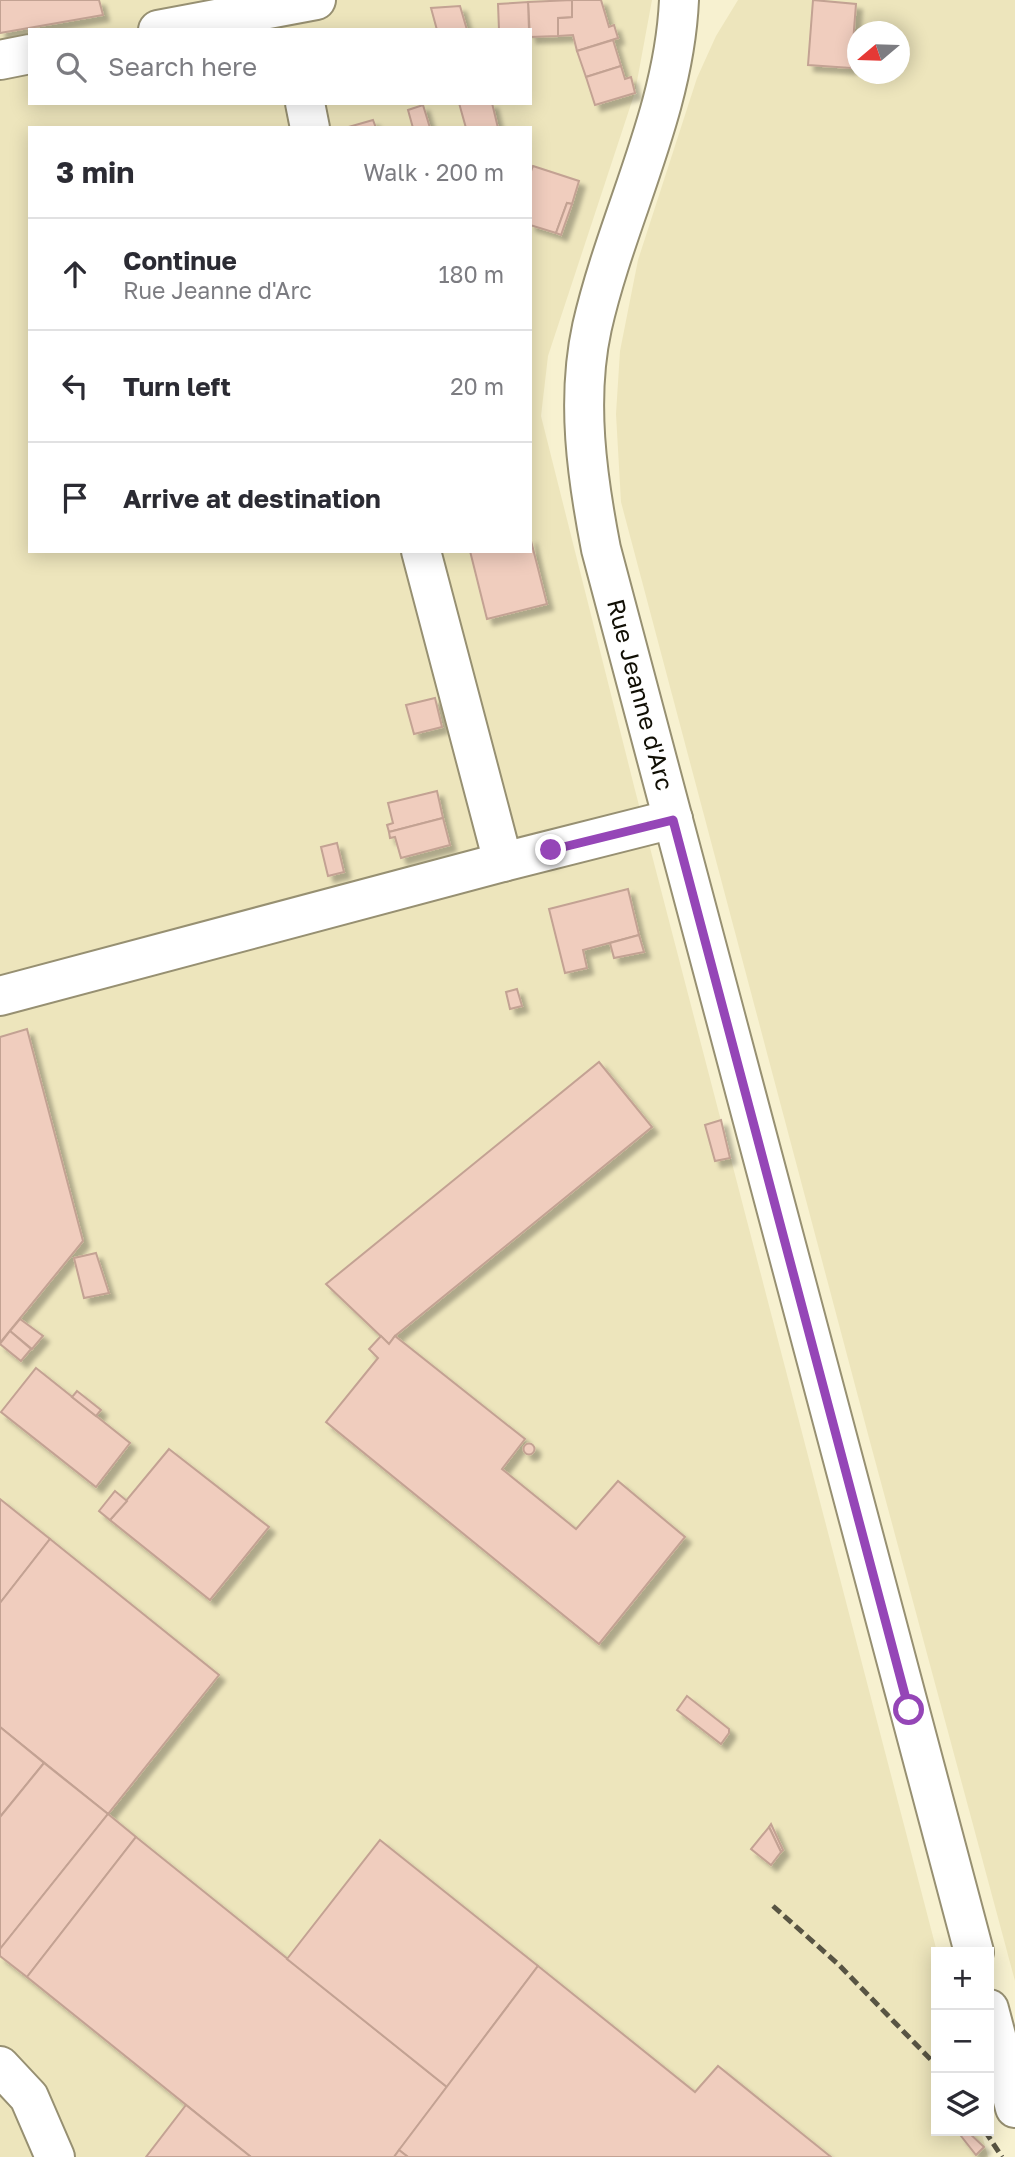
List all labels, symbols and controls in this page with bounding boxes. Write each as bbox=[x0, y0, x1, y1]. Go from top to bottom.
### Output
north arrow bbox=[847, 21, 910, 84]
search box bbox=[28, 28, 532, 105]
icon: search bbox=[52, 48, 90, 86]
text: Search here bbox=[108, 51, 257, 82]
text: 3 min bbox=[56, 154, 134, 190]
text: Walk · 200 m bbox=[363, 158, 504, 186]
text: Continue bbox=[123, 245, 237, 276]
icon: ahead bbox=[56, 255, 94, 293]
text: 180 m bbox=[438, 260, 504, 288]
text: Rue Jeanne d'Arc bbox=[123, 276, 312, 304]
icon: left bbox=[56, 367, 94, 405]
text: Turn left bbox=[123, 371, 231, 402]
text: 20 m bbox=[450, 372, 504, 400]
icon: arrive bbox=[56, 479, 94, 517]
text: Arrive at destination bbox=[123, 483, 381, 514]
street label: Rue Jeanne d'Arc bbox=[602, 596, 681, 793]
route end bbox=[535, 834, 566, 865]
route start bbox=[893, 1694, 924, 1725]
map controls bbox=[931, 1947, 994, 2136]
button: + bbox=[931, 1947, 994, 2010]
button: − bbox=[931, 2010, 994, 2073]
button: layers bbox=[931, 2073, 994, 2136]

